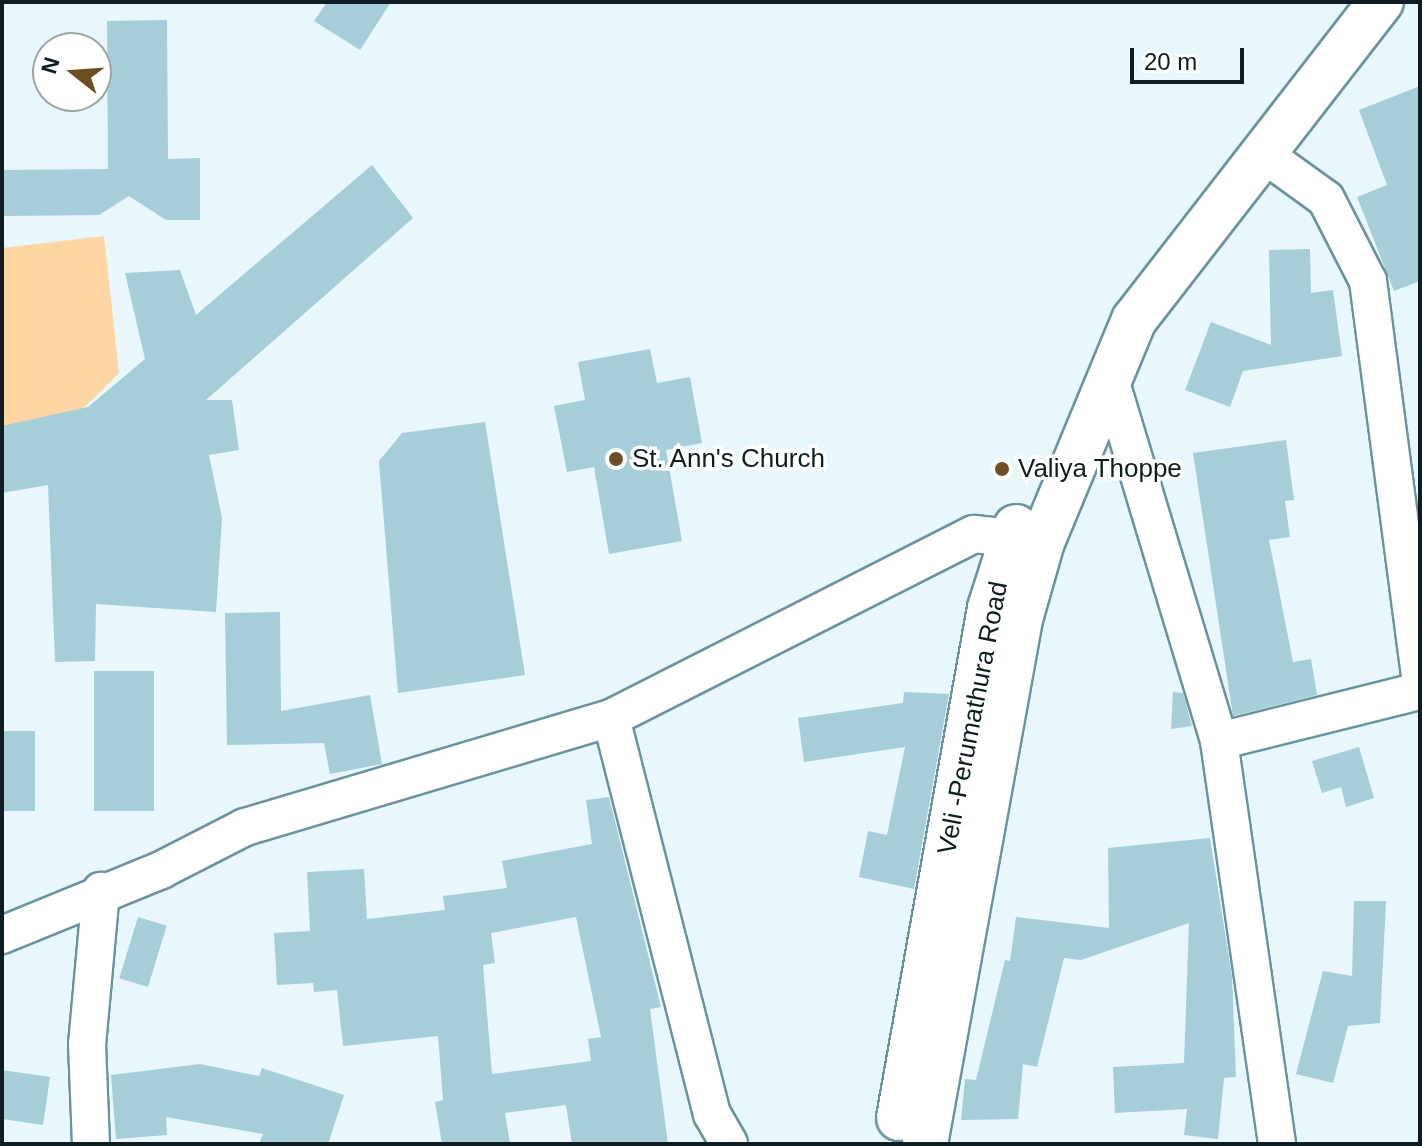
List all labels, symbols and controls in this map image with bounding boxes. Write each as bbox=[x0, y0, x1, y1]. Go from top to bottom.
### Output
north arrow bbox=[32, 32, 112, 112]
scale bar bbox=[1134, 32, 1248, 82]
text: 20 m bbox=[1144, 48, 1197, 75]
text: N bbox=[36, 54, 65, 77]
place label: St. Ann's Church bbox=[632, 443, 826, 475]
marker: St. Ann's Church bbox=[607, 450, 625, 468]
place label: Valiya Thoppe bbox=[1018, 453, 1182, 485]
marker: Valiya Thoppe bbox=[993, 460, 1011, 478]
street label: Veli -Perumathura Road bbox=[931, 579, 1015, 857]

